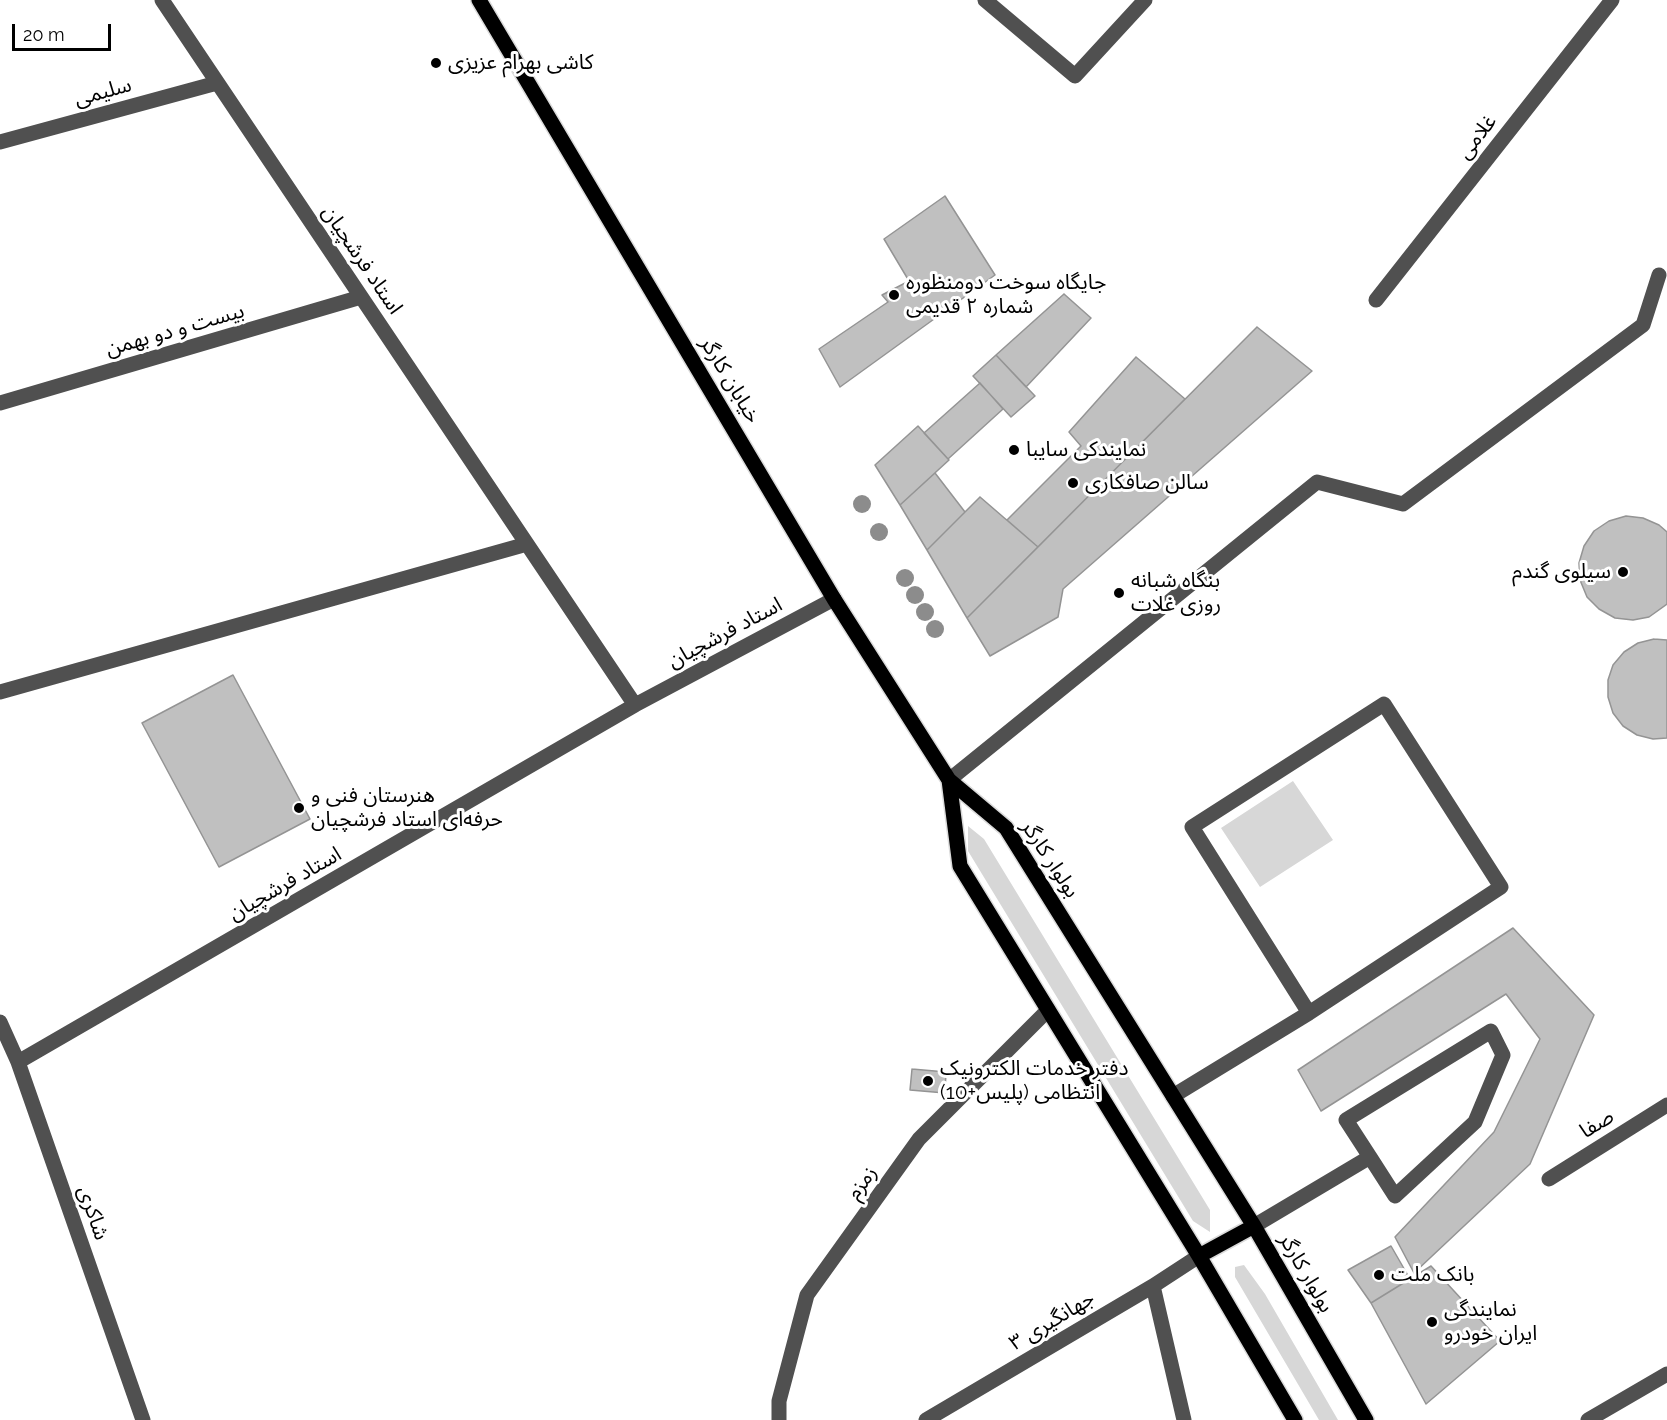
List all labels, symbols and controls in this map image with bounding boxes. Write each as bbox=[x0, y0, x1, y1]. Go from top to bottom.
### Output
scale bar bbox=[15, 12, 114, 50]
text: 20 m bbox=[23, 24, 65, 45]
place label: کاشی بهرام عزیزی bbox=[448, 50, 593, 76]
marker: کاشی بهرام عزیزی bbox=[429, 56, 443, 70]
street label: سلیمی bbox=[72, 72, 134, 112]
street label: غلامی bbox=[1452, 110, 1502, 164]
street label: استاد فرشچیان bbox=[316, 201, 408, 319]
place label: جایگاه سوخت دومنظوره شماره ۲ قدیمی bbox=[906, 270, 1106, 320]
marker: جایگاه سوخت دومنظوره شماره ۲ قدیمی bbox=[887, 288, 901, 302]
street label: بیست و دو بهمن bbox=[103, 298, 247, 362]
street label: خیابان کارگر bbox=[694, 332, 766, 428]
place label: نمايندكى سايبا bbox=[1026, 437, 1146, 463]
marker: نمايندكى سايبا bbox=[1007, 443, 1021, 457]
place label: سالن صافكارى bbox=[1085, 470, 1209, 496]
marker: سالن صافكارى bbox=[1066, 476, 1080, 490]
place label: سیلوی گندم bbox=[1512, 559, 1611, 585]
marker: سیلوی گندم bbox=[1616, 565, 1630, 579]
place label: بنگاه شبانه روزی غلات bbox=[1131, 568, 1221, 618]
marker: بنگاه شبانه روزی غلات bbox=[1112, 586, 1126, 600]
street label: استاد فرشچیان bbox=[663, 592, 787, 674]
place label: هنرستان فنی و حرفه‌ای استاد فرشچیان bbox=[311, 783, 503, 833]
marker: هنرستان فنی و حرفه‌ای استاد فرشچیان bbox=[292, 801, 306, 815]
street label: بولوار کارگر bbox=[1016, 815, 1084, 903]
street label: استاد فرشچیان bbox=[224, 842, 346, 926]
place label: دفتر خدمات الکترونیک انتظامی (پلیس+10) bbox=[940, 1056, 1128, 1106]
marker: دفتر خدمات الکترونیک انتظامی (پلیس+10) bbox=[921, 1074, 935, 1088]
street label: صفا bbox=[1575, 1104, 1619, 1144]
street label: زمزم bbox=[841, 1161, 883, 1205]
street label: شاکری bbox=[72, 1183, 114, 1243]
street label: بولوار کارگر bbox=[1273, 1229, 1339, 1317]
place label: بانک ملت bbox=[1391, 1262, 1475, 1288]
marker: بانک ملت bbox=[1372, 1268, 1386, 1282]
street label: جهانگیری ۳ bbox=[1005, 1286, 1099, 1356]
place label: نمایندگی ایران خودرو bbox=[1444, 1297, 1537, 1347]
marker: نمایندگی ایران خودرو bbox=[1425, 1315, 1439, 1329]

